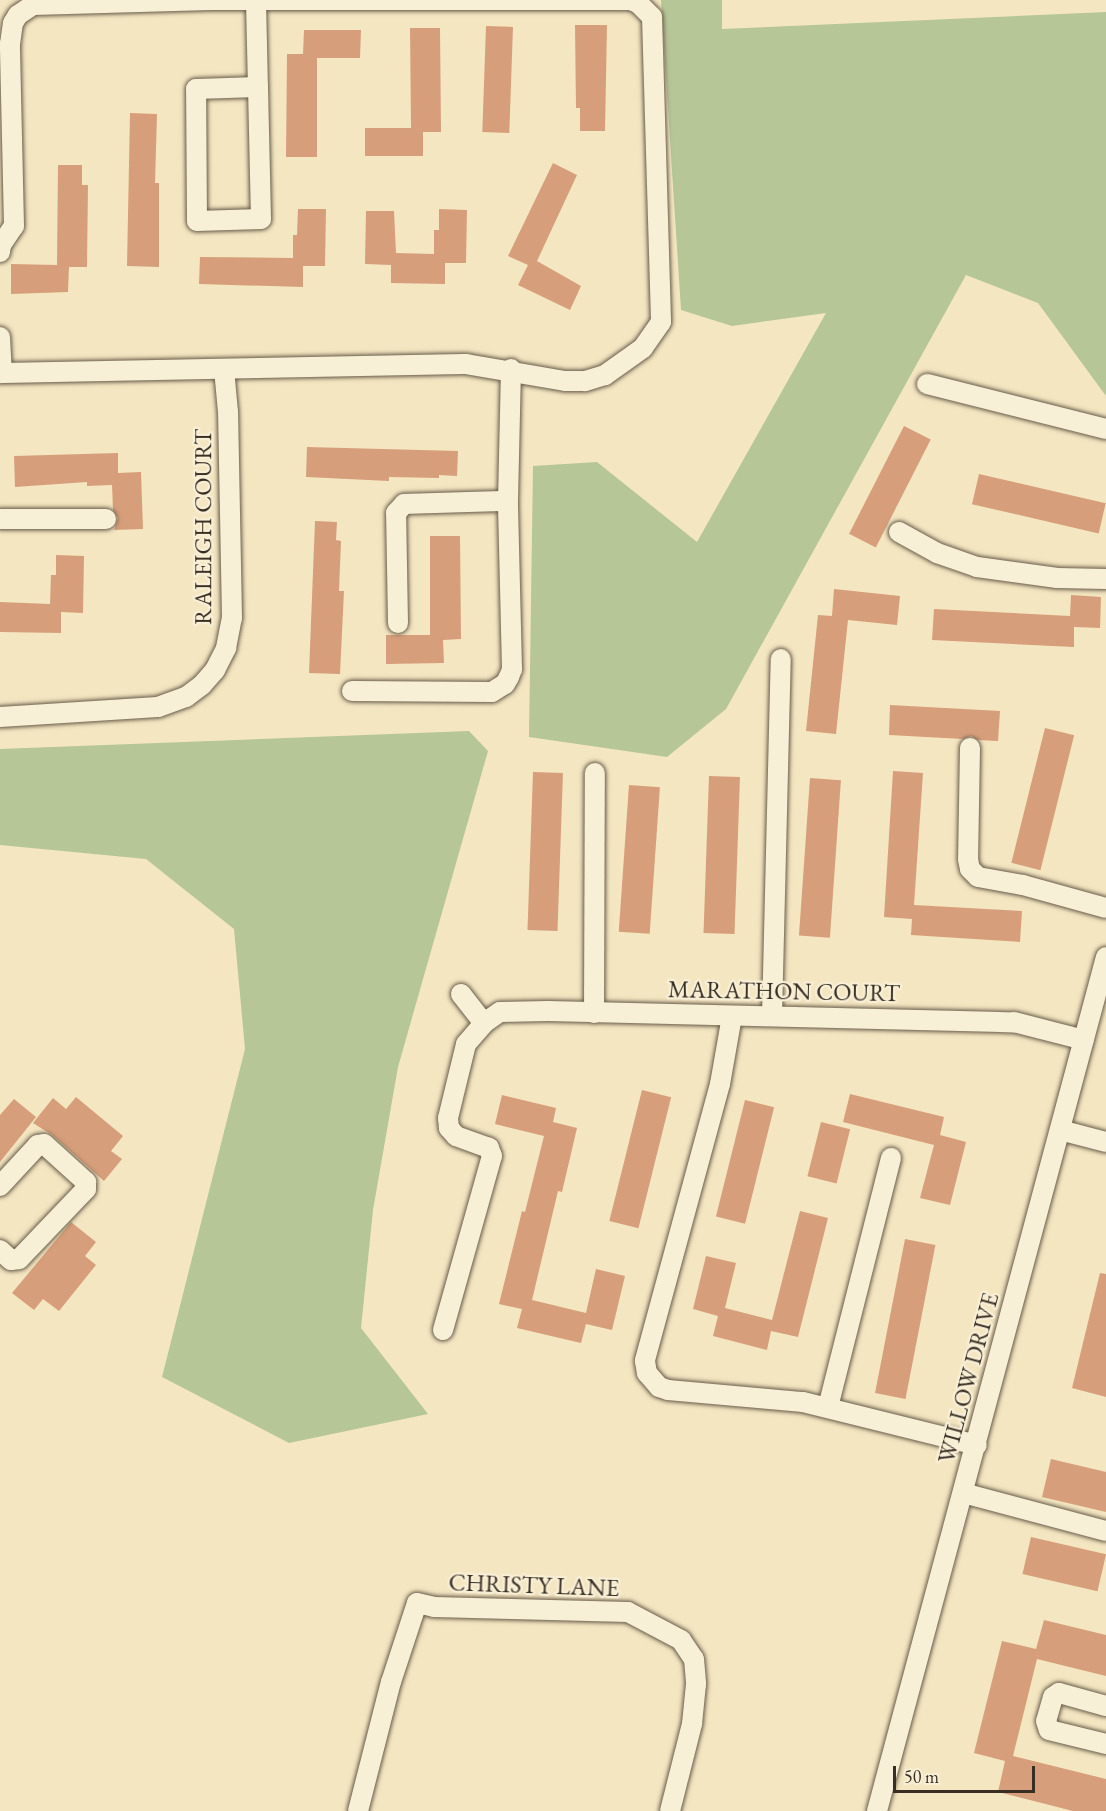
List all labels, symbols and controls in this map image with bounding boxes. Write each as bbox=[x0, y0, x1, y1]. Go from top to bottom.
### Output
street label: RALEIGH COURT bbox=[189, 429, 217, 625]
street label: MARATHON COURT bbox=[668, 975, 900, 1007]
street label: WILLOW DRIVE bbox=[931, 1290, 1005, 1466]
street label: CHRISTY LANE bbox=[448, 1568, 620, 1602]
scale bar bbox=[896, 1754, 1038, 1792]
text: 50 m bbox=[904, 1765, 939, 1788]

